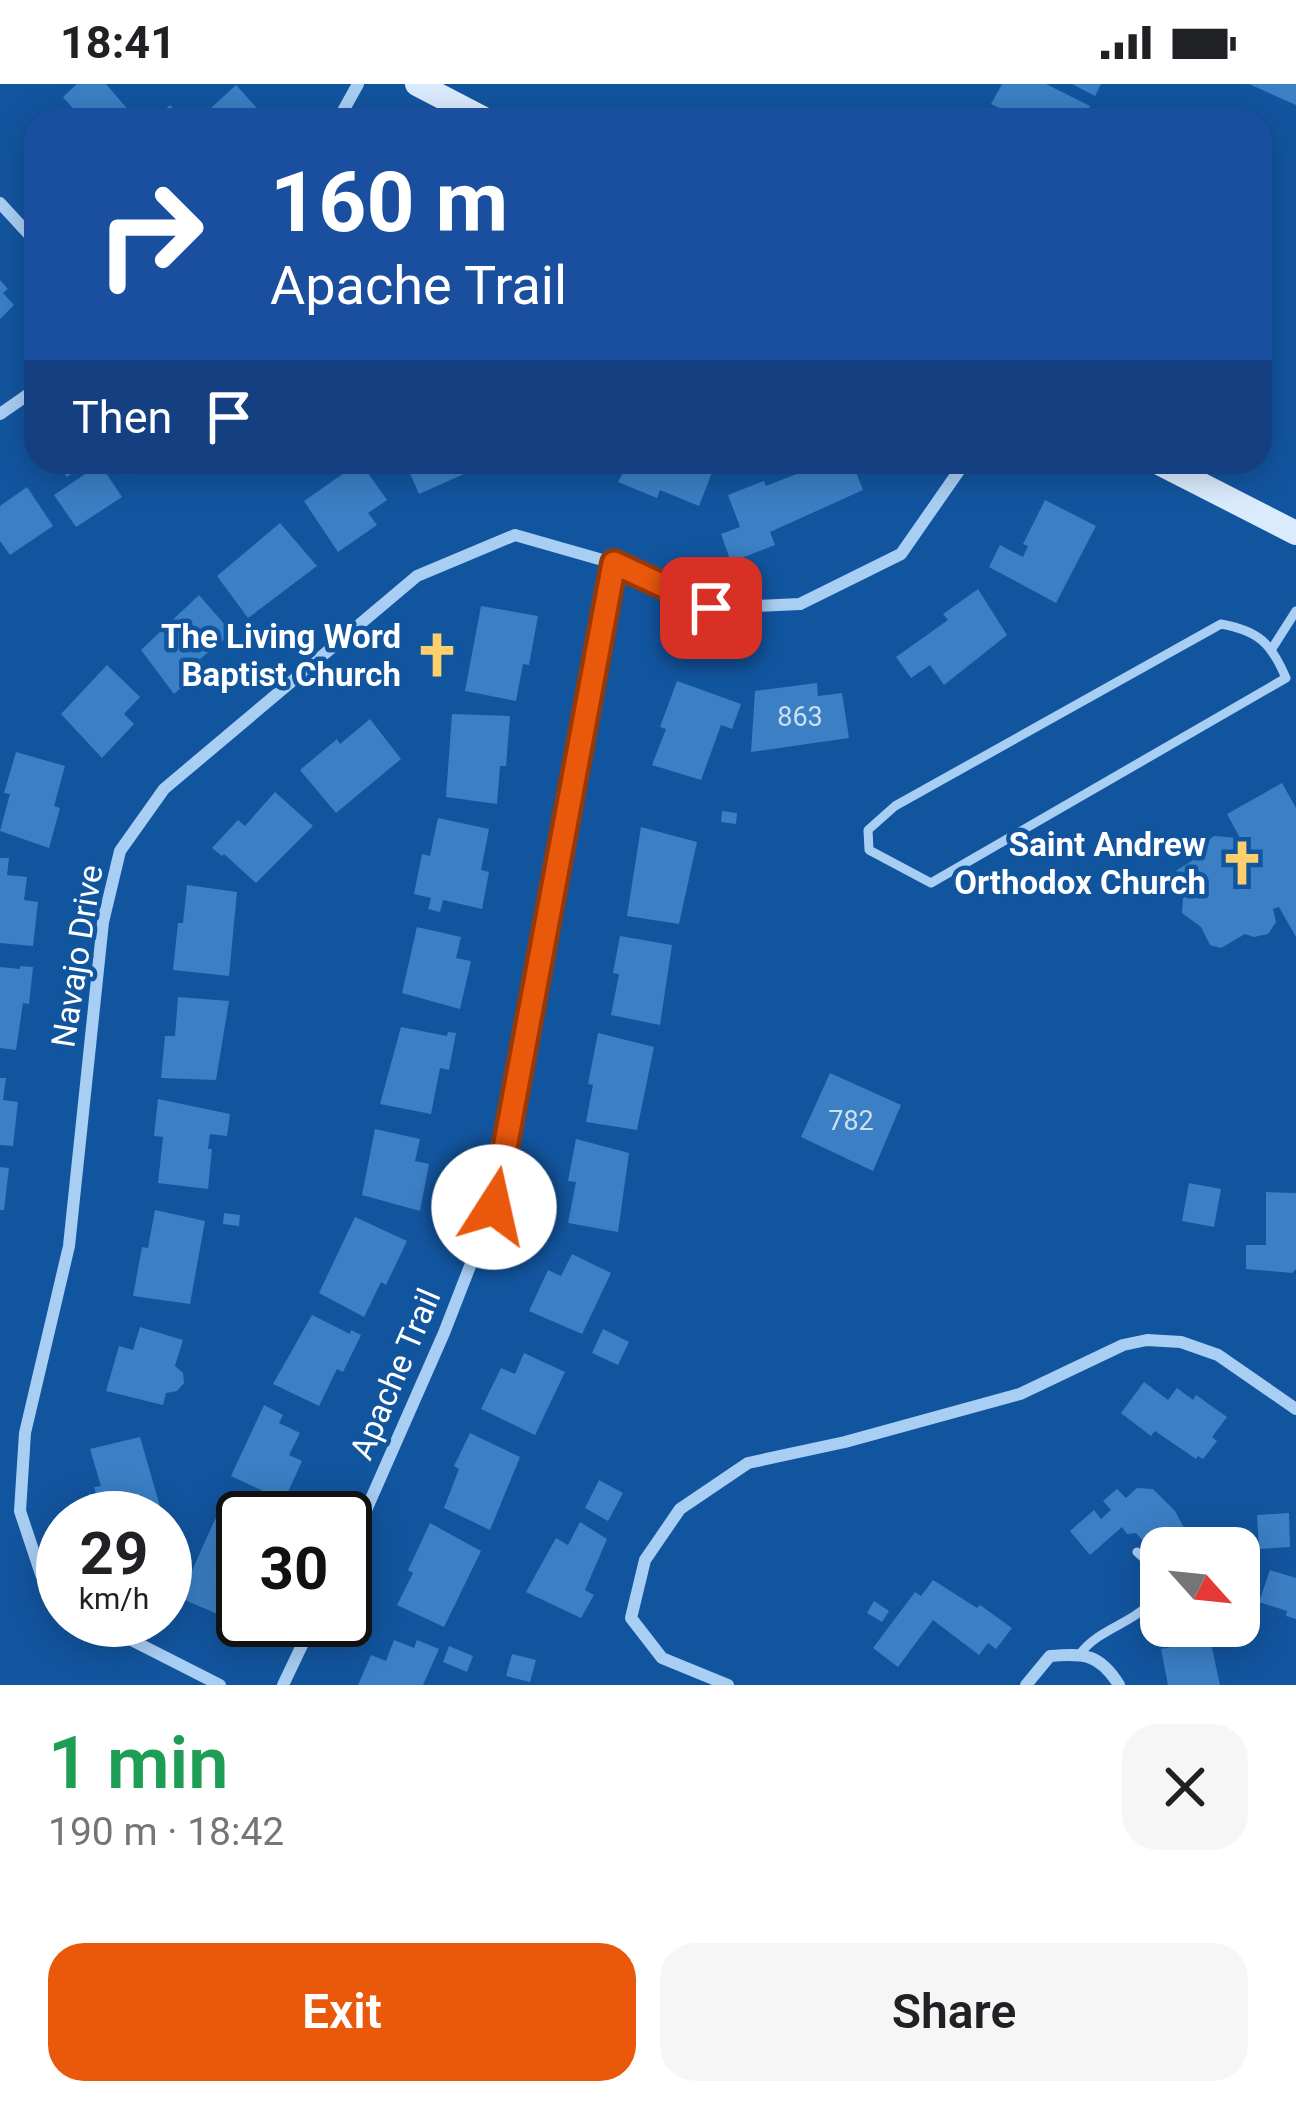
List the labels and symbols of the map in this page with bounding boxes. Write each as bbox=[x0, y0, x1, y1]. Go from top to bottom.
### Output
pin bbox=[660, 557, 762, 659]
place label: The Living Word Baptist Church bbox=[161, 617, 401, 694]
church icon: The Living Word Baptist Church bbox=[412, 630, 462, 680]
house number: 863 bbox=[777, 701, 823, 733]
place label: Saint Andrew Orthodox Church bbox=[954, 825, 1206, 902]
church icon: Saint Andrew Orthodox Church bbox=[1217, 838, 1267, 888]
street label: Navajo Drive bbox=[43, 862, 111, 1050]
house number: 782 bbox=[828, 1105, 874, 1137]
position arrow bbox=[431, 1144, 557, 1270]
street label: Apache Trail bbox=[342, 1283, 448, 1465]
speed limit sign: 30 bbox=[216, 1491, 372, 1647]
north arrow bbox=[1140, 1527, 1260, 1647]

